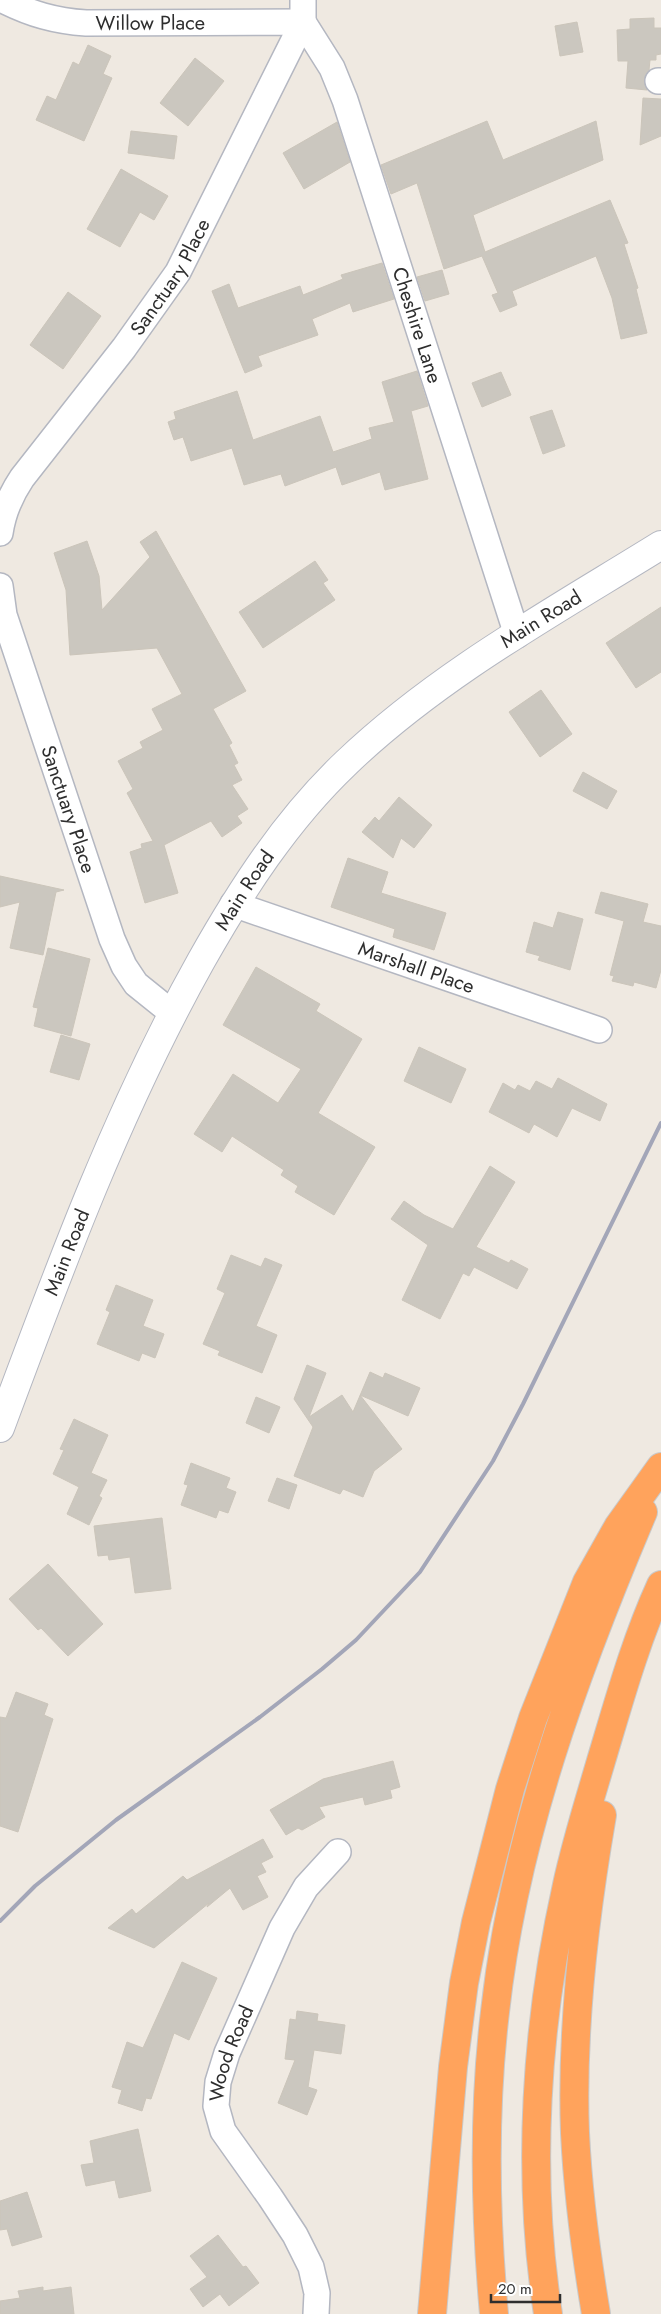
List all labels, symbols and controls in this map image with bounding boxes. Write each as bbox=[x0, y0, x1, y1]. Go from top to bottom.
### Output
street label: Willow Place bbox=[95, 8, 205, 38]
street label: Sanctuary Place bbox=[123, 214, 217, 342]
street label: Cheshire Lane bbox=[385, 263, 449, 387]
street label: Main Road bbox=[495, 583, 587, 656]
street label: Sanctuary Place bbox=[33, 742, 103, 877]
street label: Main Road bbox=[208, 844, 281, 936]
street label: Marshall Place bbox=[354, 934, 478, 1001]
street label: Main Road bbox=[37, 1205, 97, 1300]
street label: Wood Road bbox=[202, 2001, 261, 2103]
scale bar bbox=[491, 2272, 560, 2304]
text: 20 m bbox=[498, 2278, 532, 2300]

